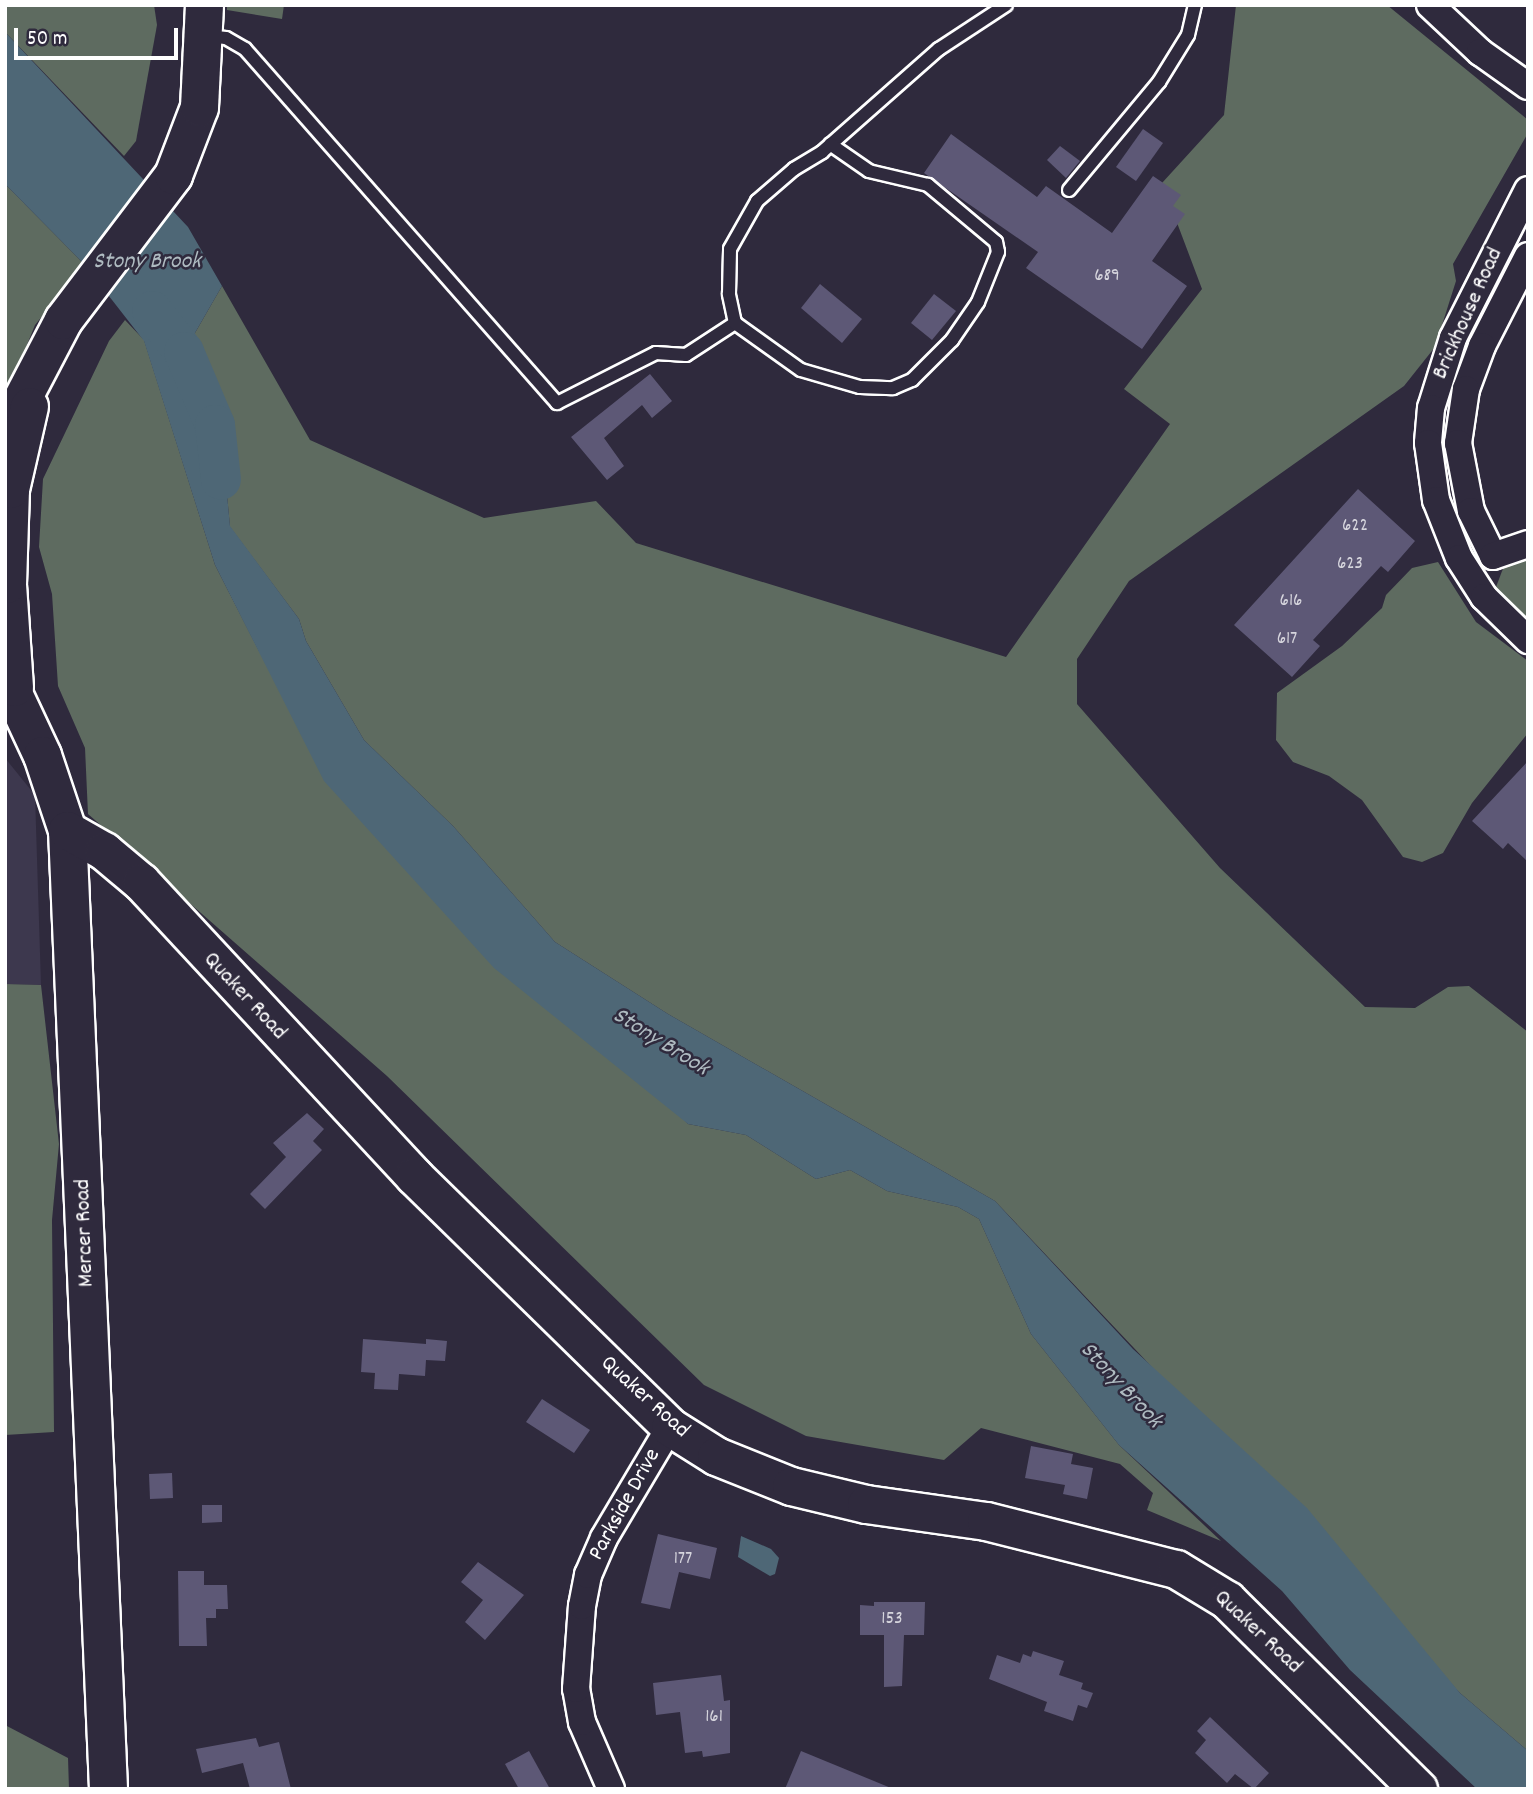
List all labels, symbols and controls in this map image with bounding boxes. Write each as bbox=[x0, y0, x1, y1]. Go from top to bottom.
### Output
scale bar bbox=[18, 14, 182, 58]
text: 50 m bbox=[27, 25, 67, 55]
street label: Brickhouse Road bbox=[1428, 244, 1510, 384]
water label: Stony Brook bbox=[93, 249, 201, 277]
house number: 689 bbox=[1094, 266, 1120, 288]
house number: 622 bbox=[1342, 516, 1368, 538]
house number: 623 bbox=[1337, 554, 1363, 576]
house number: 616 bbox=[1280, 591, 1302, 613]
house number: 617 bbox=[1277, 629, 1297, 651]
street label: Quaker Road bbox=[196, 947, 292, 1047]
water label: Stony Brook bbox=[607, 1002, 713, 1084]
street label: Mercer Road bbox=[70, 1178, 102, 1288]
water label: Stony Brook bbox=[1073, 1337, 1167, 1435]
street label: Quaker Road bbox=[594, 1351, 694, 1445]
street label: Parkside Drive bbox=[584, 1444, 668, 1566]
house number: 177 bbox=[674, 1549, 692, 1571]
street label: Quaker Road bbox=[1207, 1585, 1307, 1681]
house number: 153 bbox=[881, 1609, 903, 1631]
house number: 161 bbox=[705, 1707, 723, 1729]

